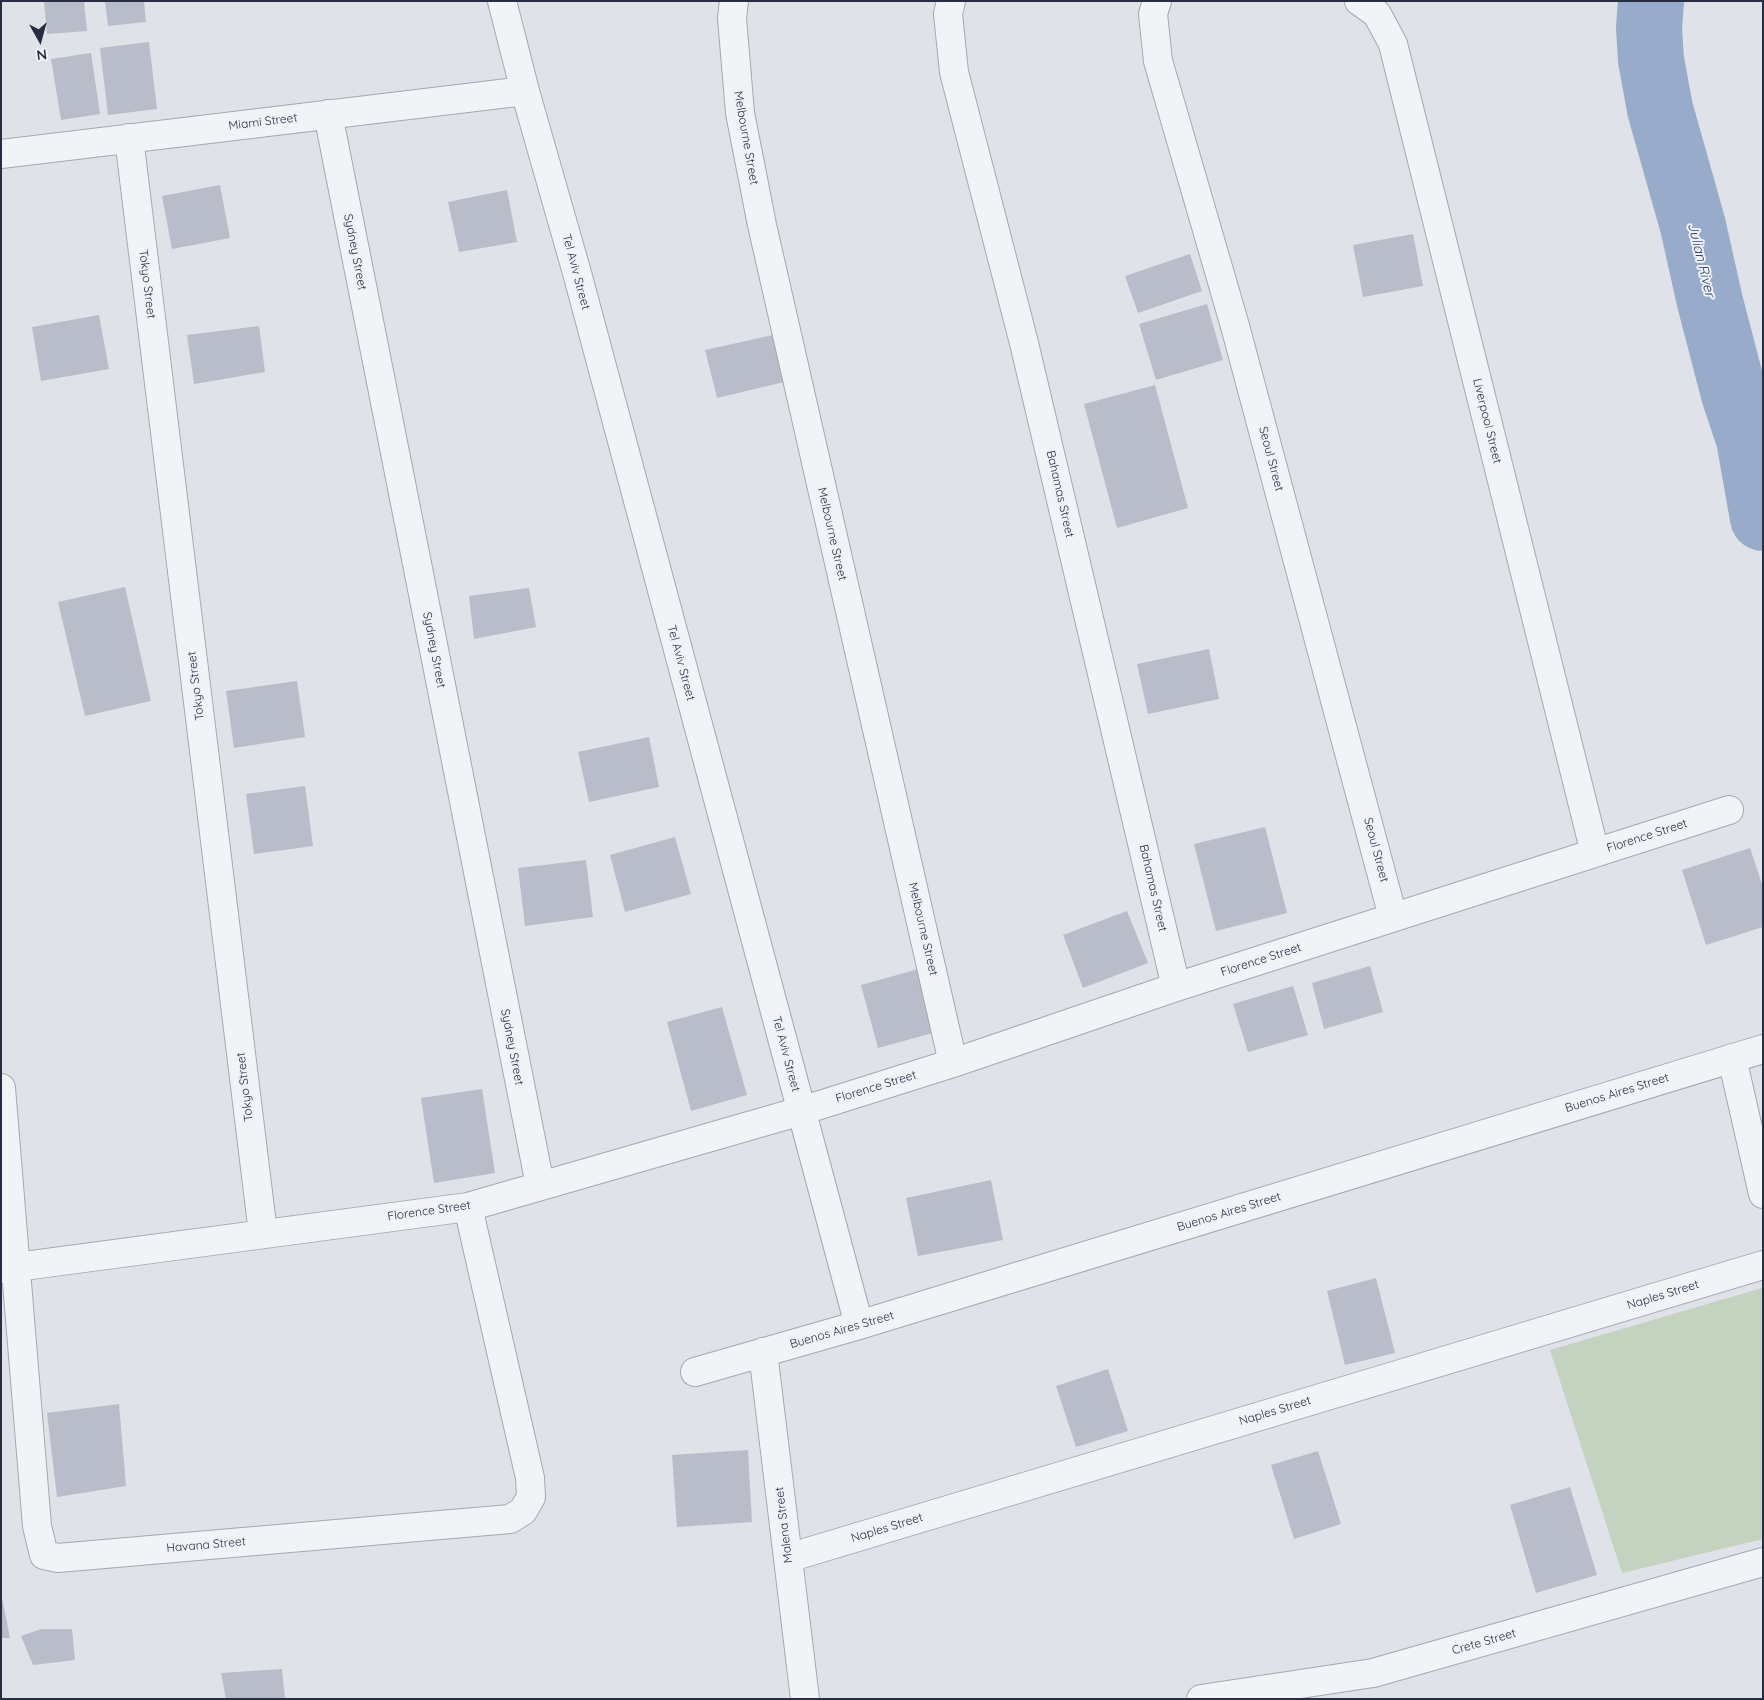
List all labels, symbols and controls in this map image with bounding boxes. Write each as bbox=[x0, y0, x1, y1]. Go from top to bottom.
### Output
north arrow bbox=[15, 15, 65, 65]
text: N bbox=[36, 45, 48, 64]
street label: Melbourne Street bbox=[731, 90, 761, 186]
street label: Miami Street bbox=[228, 111, 298, 133]
street label: Sydney Street bbox=[341, 213, 369, 291]
water label: Julian River bbox=[1684, 221, 1718, 299]
street label: Tel Aviv Street bbox=[559, 233, 593, 311]
street label: Tokyo Street bbox=[136, 249, 158, 319]
street label: Liverpool Street bbox=[1469, 377, 1505, 465]
street label: Seoul Street bbox=[1255, 425, 1287, 493]
street label: Bahamas Street bbox=[1043, 449, 1077, 539]
street label: Melbourne Street bbox=[814, 486, 850, 582]
street label: Sydney Street bbox=[420, 611, 448, 689]
street label: Tel Aviv Street bbox=[664, 624, 698, 702]
street label: Tokyo Street bbox=[185, 651, 207, 721]
street label: Seoul Street bbox=[1360, 816, 1392, 884]
street label: Florence Street bbox=[1605, 816, 1689, 856]
street label: Bahamas Street bbox=[1136, 843, 1170, 933]
street label: Melbourne Street bbox=[905, 881, 941, 977]
street label: Florence Street bbox=[1219, 940, 1303, 980]
street label: Sydney Street bbox=[498, 1008, 526, 1086]
street label: Tel Aviv Street bbox=[769, 1015, 803, 1093]
street label: Tokyo Street bbox=[234, 1052, 256, 1122]
street label: Florence Street bbox=[834, 1068, 918, 1106]
street label: Buenos Aires Street bbox=[1563, 1070, 1671, 1116]
street label: Buenos Aires Street bbox=[1175, 1189, 1283, 1235]
street label: Florence Street bbox=[386, 1198, 472, 1224]
street label: Naples Street bbox=[1625, 1277, 1701, 1313]
street label: Buenos Aires Street bbox=[788, 1308, 896, 1352]
street label: Naples Street bbox=[1237, 1393, 1313, 1429]
street label: Malena Street bbox=[772, 1486, 796, 1564]
street label: Naples Street bbox=[849, 1510, 925, 1546]
street label: Havana Street bbox=[166, 1534, 246, 1556]
street label: Crete Street bbox=[1450, 1626, 1518, 1658]

